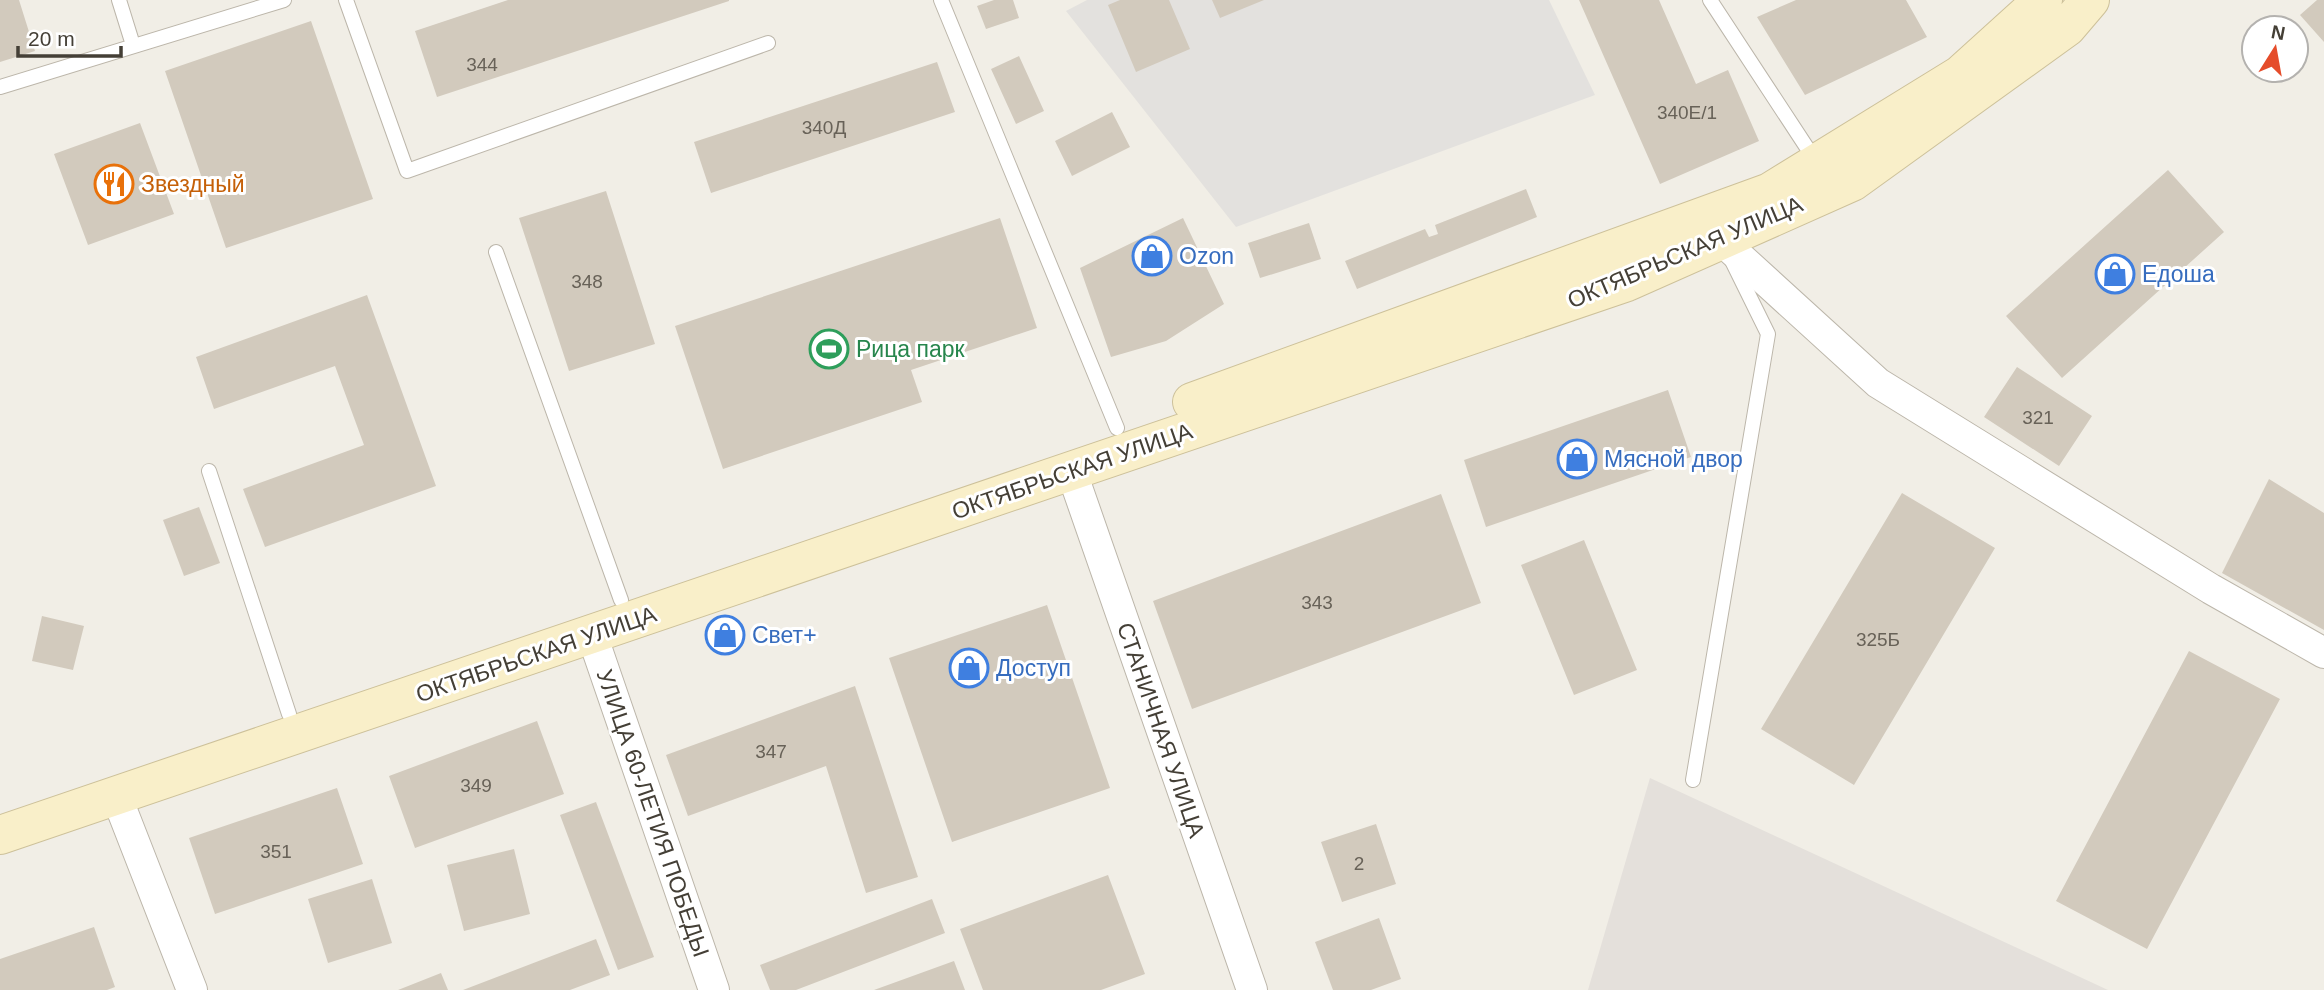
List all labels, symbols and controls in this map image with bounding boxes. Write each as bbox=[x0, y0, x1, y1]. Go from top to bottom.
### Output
scale bar bbox=[18, 14, 121, 58]
north arrow bbox=[2240, 14, 2310, 84]
text: N bbox=[2269, 21, 2287, 44]
text: 20 m bbox=[28, 27, 75, 50]
house number: 344 bbox=[466, 54, 498, 75]
house number: 340Е/1 bbox=[1657, 102, 1717, 123]
house number: 340Д bbox=[802, 117, 846, 138]
restaurant icon: Звездный bbox=[93, 163, 135, 205]
place label: Звездный bbox=[141, 171, 245, 197]
street label: ОКТЯБРЬСКАЯ УЛИЦА bbox=[1564, 190, 1807, 313]
shop icon: Ozon bbox=[1131, 235, 1173, 277]
place label: Ozon bbox=[1179, 243, 1234, 269]
shop icon: Едоша bbox=[2094, 253, 2136, 295]
place label: Едоша bbox=[2142, 261, 2215, 287]
house number: 348 bbox=[571, 271, 603, 292]
sports icon: Рица парк bbox=[808, 328, 850, 370]
place label: Рица парк bbox=[856, 336, 966, 362]
house number: 321 bbox=[2022, 407, 2054, 428]
street label: ОКТЯБРЬСКАЯ УЛИЦА bbox=[948, 417, 1196, 524]
shop icon: Мясной двор bbox=[1556, 438, 1598, 480]
place label: Мясной двор bbox=[1604, 446, 1743, 472]
house number: 343 bbox=[1301, 592, 1333, 613]
street label: ОКТЯБРЬСКАЯ УЛИЦА bbox=[412, 600, 660, 707]
shop icon: Свет+ bbox=[704, 614, 746, 656]
street label: СТАНИЧНАЯ УЛИЦА bbox=[1112, 619, 1210, 842]
place label: Свет+ bbox=[752, 622, 817, 648]
house number: 325Б bbox=[1856, 629, 1900, 650]
shop icon: Доступ bbox=[948, 647, 990, 689]
place label: Доступ bbox=[996, 655, 1071, 681]
street label: УЛИЦА 60-ЛЕТИЯ ПОБЕДЫ bbox=[592, 666, 714, 960]
house number: 347 bbox=[755, 741, 787, 762]
house number: 349 bbox=[460, 775, 492, 796]
house number: 351 bbox=[260, 841, 292, 862]
house number: 2 bbox=[1354, 853, 1364, 874]

